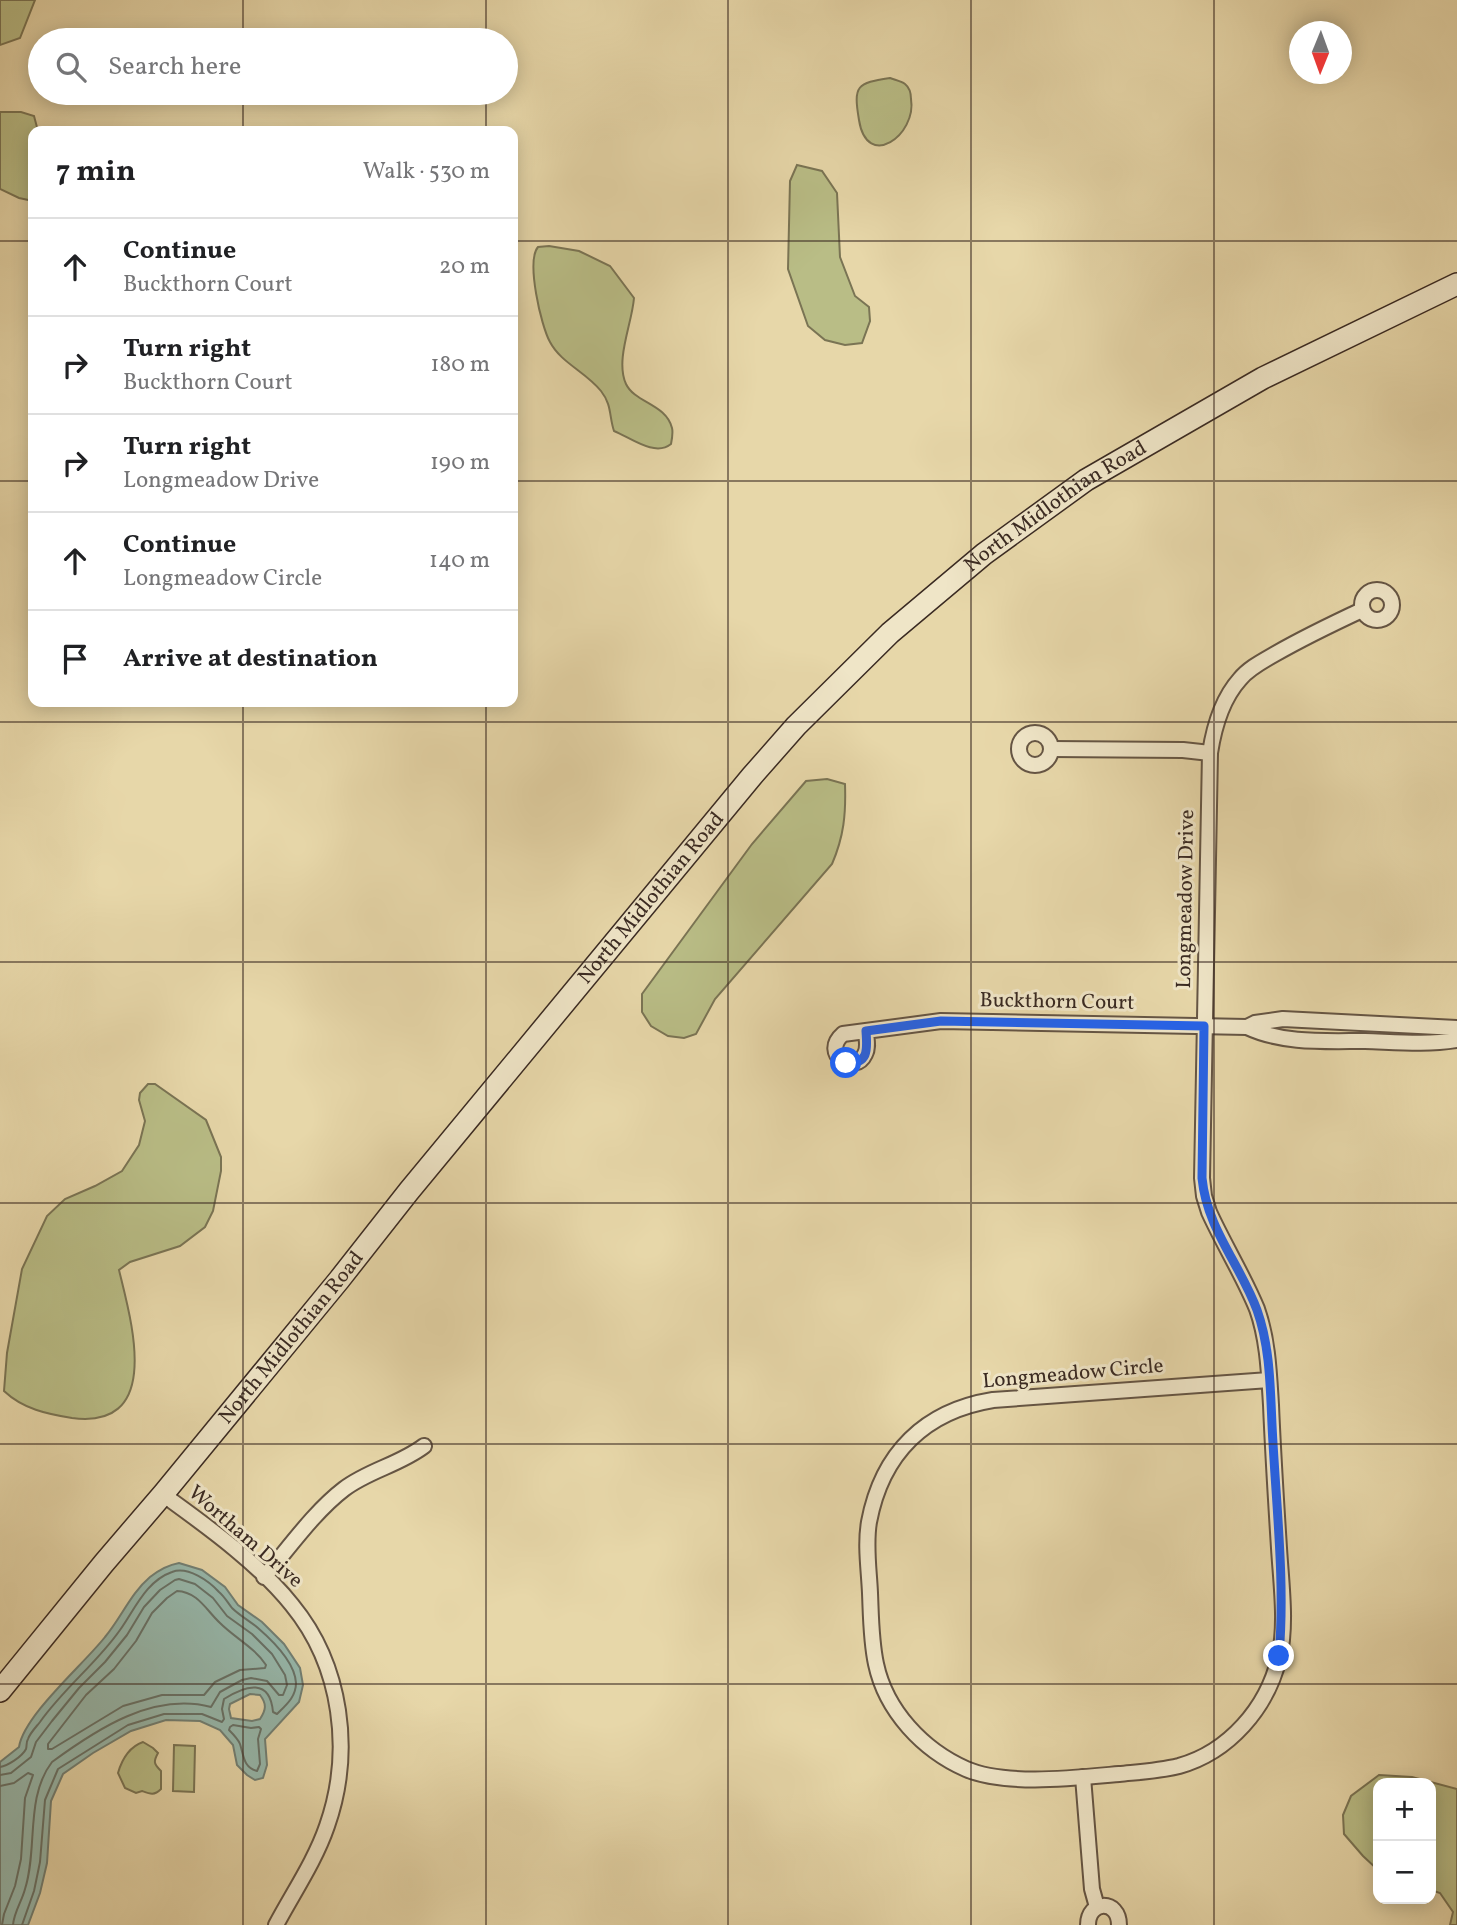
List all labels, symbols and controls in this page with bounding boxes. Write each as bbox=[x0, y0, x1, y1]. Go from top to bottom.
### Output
north arrow bbox=[1289, 21, 1352, 84]
search box bbox=[28, 28, 518, 105]
icon: search bbox=[52, 48, 90, 86]
text: Search here bbox=[108, 49, 241, 85]
text: 7 min bbox=[56, 151, 136, 193]
text: Walk · 530 m bbox=[363, 156, 490, 188]
text: Continue bbox=[123, 233, 236, 269]
icon: ahead bbox=[56, 248, 94, 286]
text: 20 m bbox=[439, 251, 490, 283]
text: Buckthorn Court bbox=[123, 269, 292, 301]
text: Turn right bbox=[123, 331, 251, 367]
icon: right bbox=[56, 346, 94, 384]
text: 180 m bbox=[431, 349, 490, 381]
text: Buckthorn Court bbox=[123, 367, 292, 399]
text: Turn right bbox=[123, 429, 251, 465]
street label: North Midlothian Road bbox=[958, 434, 1152, 579]
icon: right bbox=[56, 444, 94, 482]
text: 190 m bbox=[430, 447, 490, 479]
text: Longmeadow Drive bbox=[123, 465, 319, 497]
text: Continue bbox=[123, 527, 236, 563]
icon: ahead bbox=[56, 542, 94, 580]
text: 140 m bbox=[429, 545, 490, 577]
text: Longmeadow Circle bbox=[123, 563, 322, 595]
icon: arrive bbox=[56, 640, 94, 678]
text: Arrive at destination bbox=[123, 641, 378, 677]
street label: North Midlothian Road bbox=[571, 806, 731, 991]
street label: Longmeadow Drive bbox=[1170, 809, 1202, 989]
street label: Buckthorn Court bbox=[979, 986, 1135, 1018]
route start bbox=[830, 1047, 861, 1078]
street label: North Midlothian Road bbox=[212, 1245, 371, 1430]
street label: Longmeadow Circle bbox=[981, 1352, 1165, 1396]
street label: Wortham Drive bbox=[181, 1479, 309, 1595]
route end bbox=[1263, 1640, 1294, 1671]
map controls bbox=[1373, 1778, 1436, 1904]
button: + bbox=[1373, 1778, 1436, 1841]
button: − bbox=[1373, 1841, 1436, 1904]

